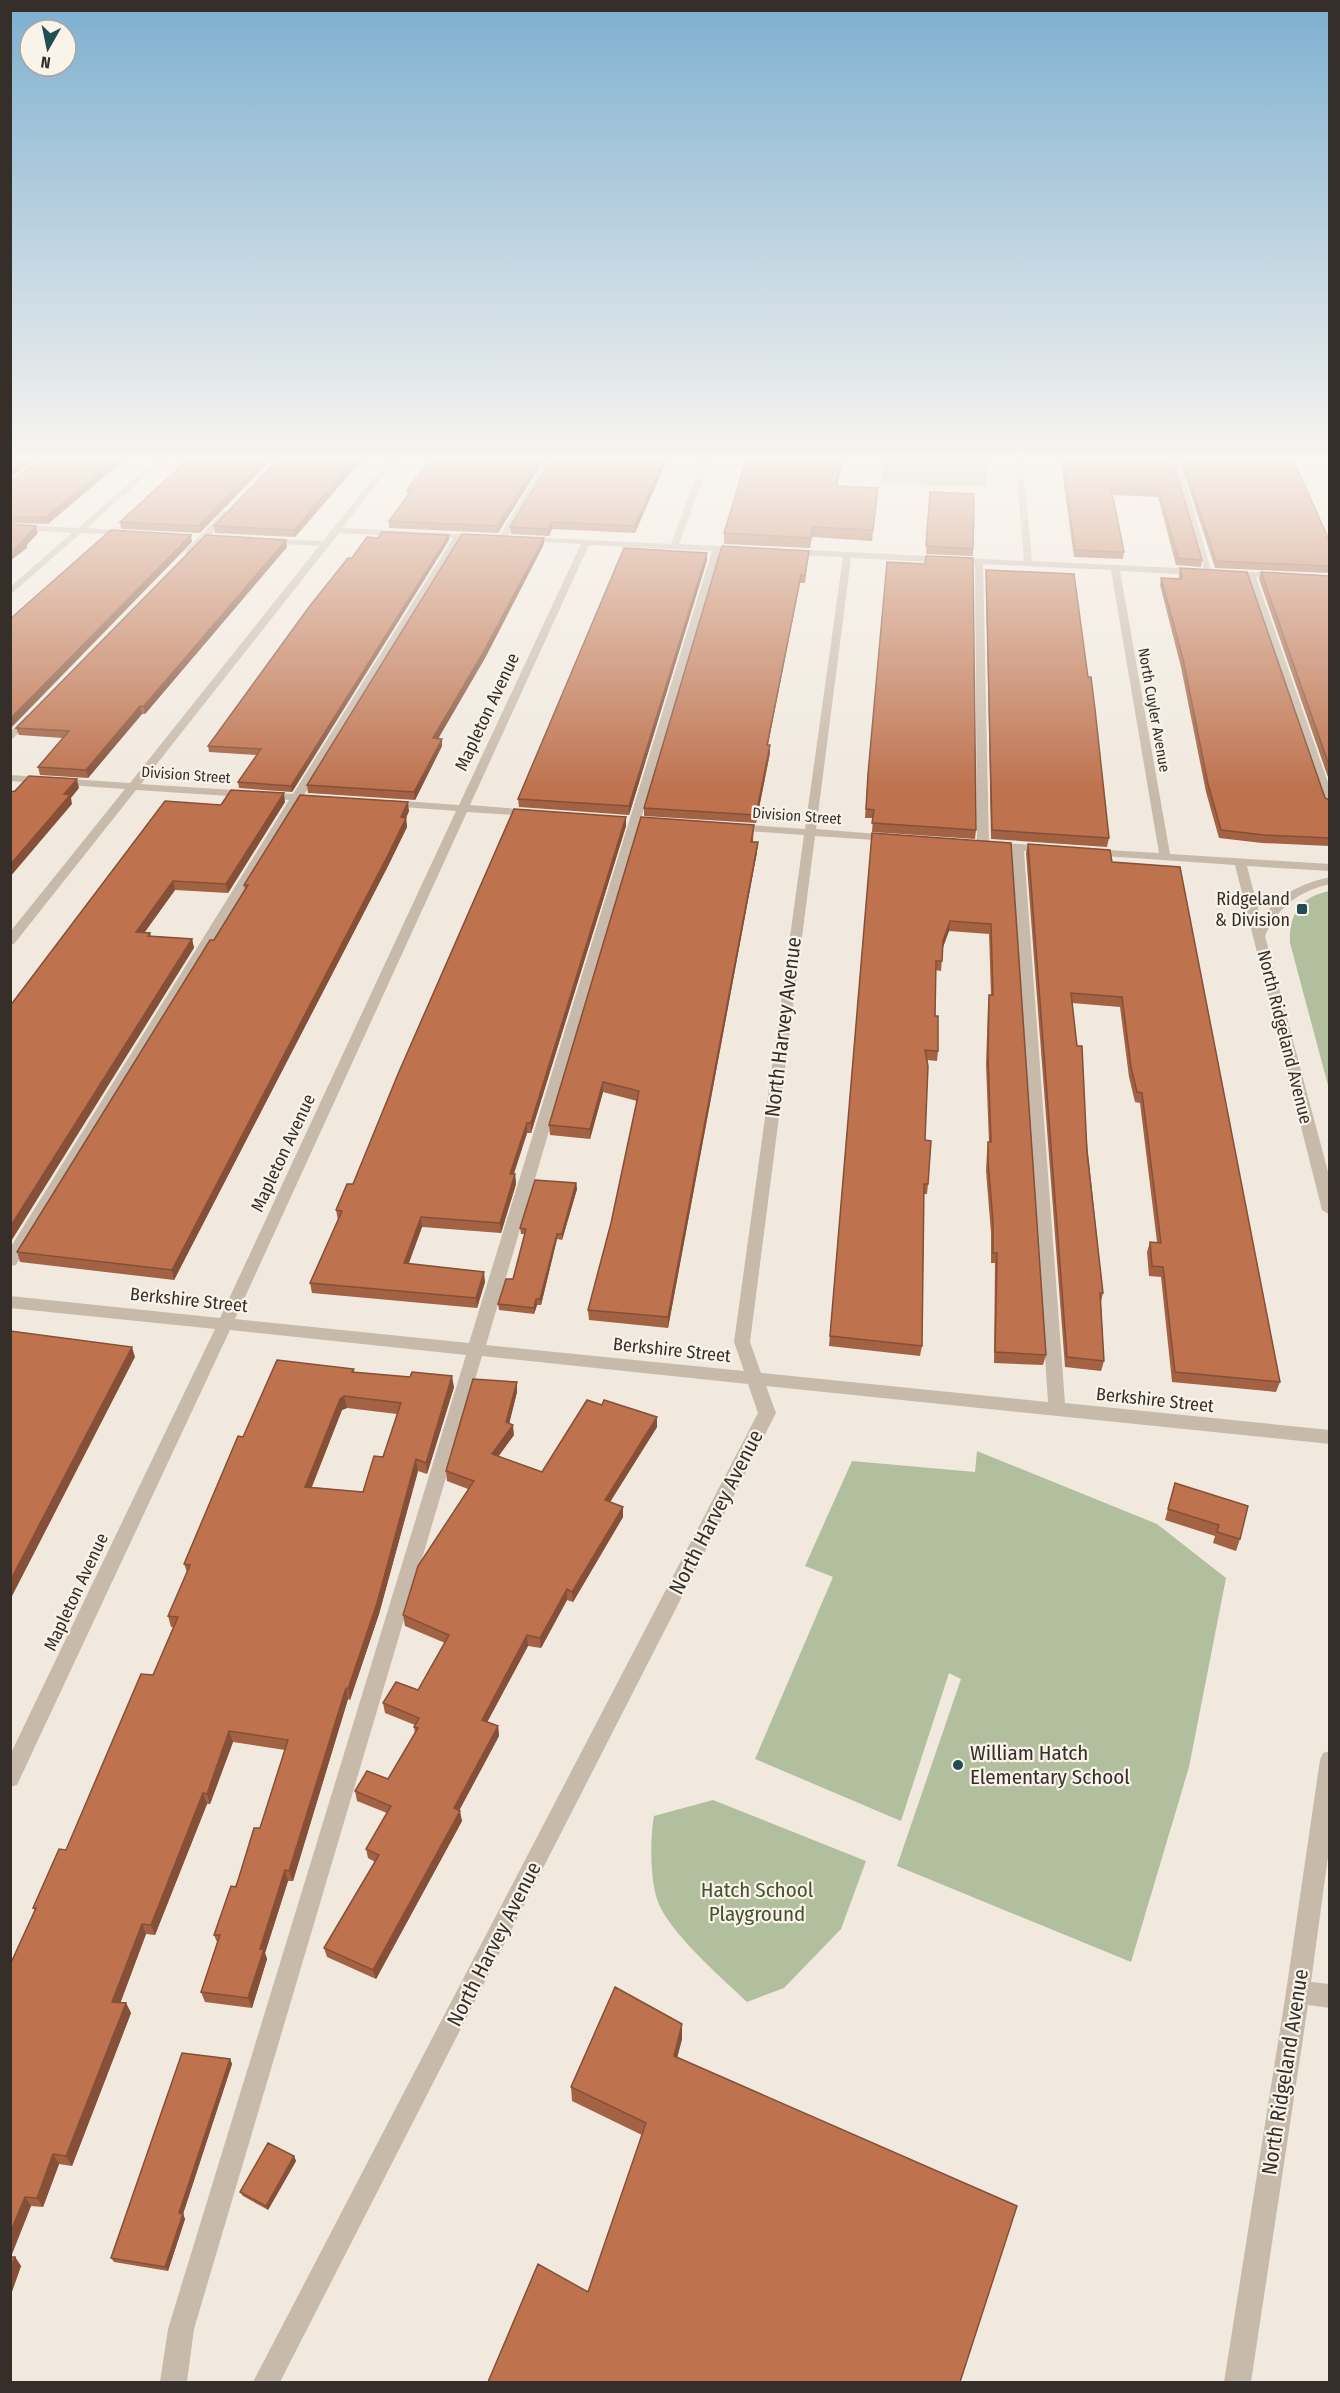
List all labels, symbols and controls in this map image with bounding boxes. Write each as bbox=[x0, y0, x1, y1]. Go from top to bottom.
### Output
north arrow bbox=[18, 18, 78, 78]
text: N bbox=[40, 52, 52, 72]
street label: North Cuyler Avenue bbox=[1134, 647, 1174, 773]
street label: Mapleton Avenue bbox=[450, 649, 524, 774]
street label: Division Street bbox=[141, 763, 231, 787]
street label: Division Street bbox=[752, 804, 842, 828]
place label: Ridgeland & Division bbox=[1215, 888, 1290, 931]
marker: Ridgeland & Division bbox=[1295, 902, 1309, 916]
street label: North Harvey Avenue bbox=[759, 935, 807, 1119]
street label: North Ridgeland Avenue bbox=[1253, 948, 1317, 1126]
street label: Mapleton Avenue bbox=[246, 1090, 320, 1215]
street label: Berkshire Street bbox=[129, 1283, 249, 1317]
street label: Berkshire Street bbox=[612, 1333, 732, 1367]
street label: Berkshire Street bbox=[1095, 1383, 1215, 1417]
street label: North Harvey Avenue bbox=[663, 1425, 769, 1599]
street label: Mapleton Avenue bbox=[39, 1529, 113, 1654]
place label: William Hatch Elementary School bbox=[970, 1740, 1130, 1790]
marker: William Hatch Elementary School bbox=[951, 1758, 965, 1772]
street label: North Harvey Avenue bbox=[441, 1857, 547, 2031]
park label: Hatch School Playground bbox=[701, 1877, 814, 1927]
street label: North Ridgeland Avenue bbox=[1256, 1967, 1314, 2177]

